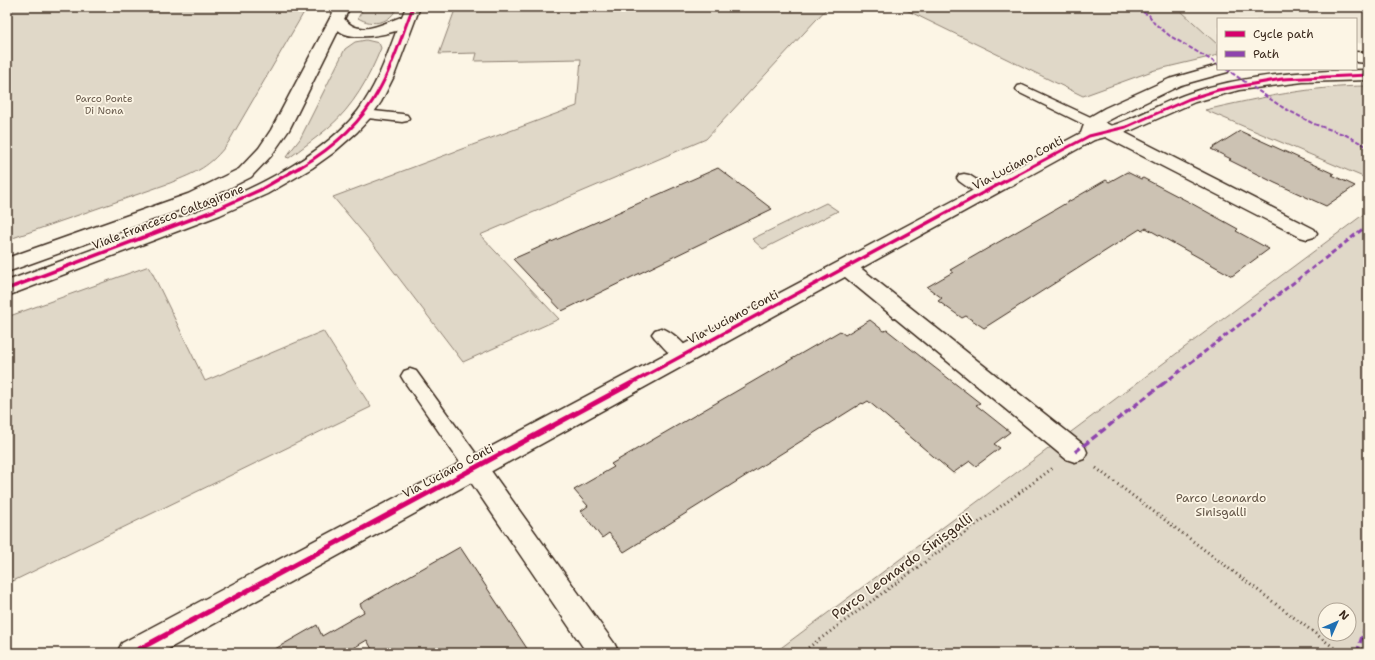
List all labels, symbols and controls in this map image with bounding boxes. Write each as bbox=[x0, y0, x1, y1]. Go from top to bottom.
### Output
legend bbox=[1217, 18, 1357, 70]
text: Cycle path bbox=[1253, 26, 1314, 42]
text: Path bbox=[1253, 46, 1279, 62]
park label: Parco Ponte Di Nona bbox=[75, 92, 133, 117]
street label: Via Luciano Conti bbox=[970, 132, 1066, 194]
street label: Viale Francesco Caltagirone bbox=[90, 181, 246, 253]
street label: Via Luciano Conti bbox=[685, 286, 781, 348]
street label: Via Luciano Conti bbox=[400, 440, 496, 502]
park label: Parco Leonardo Sinisgalli bbox=[1176, 490, 1266, 520]
street label: Parco Leonardo Sinisgalli bbox=[828, 509, 976, 623]
north arrow bbox=[1317, 602, 1357, 642]
text: N bbox=[1335, 607, 1352, 624]

